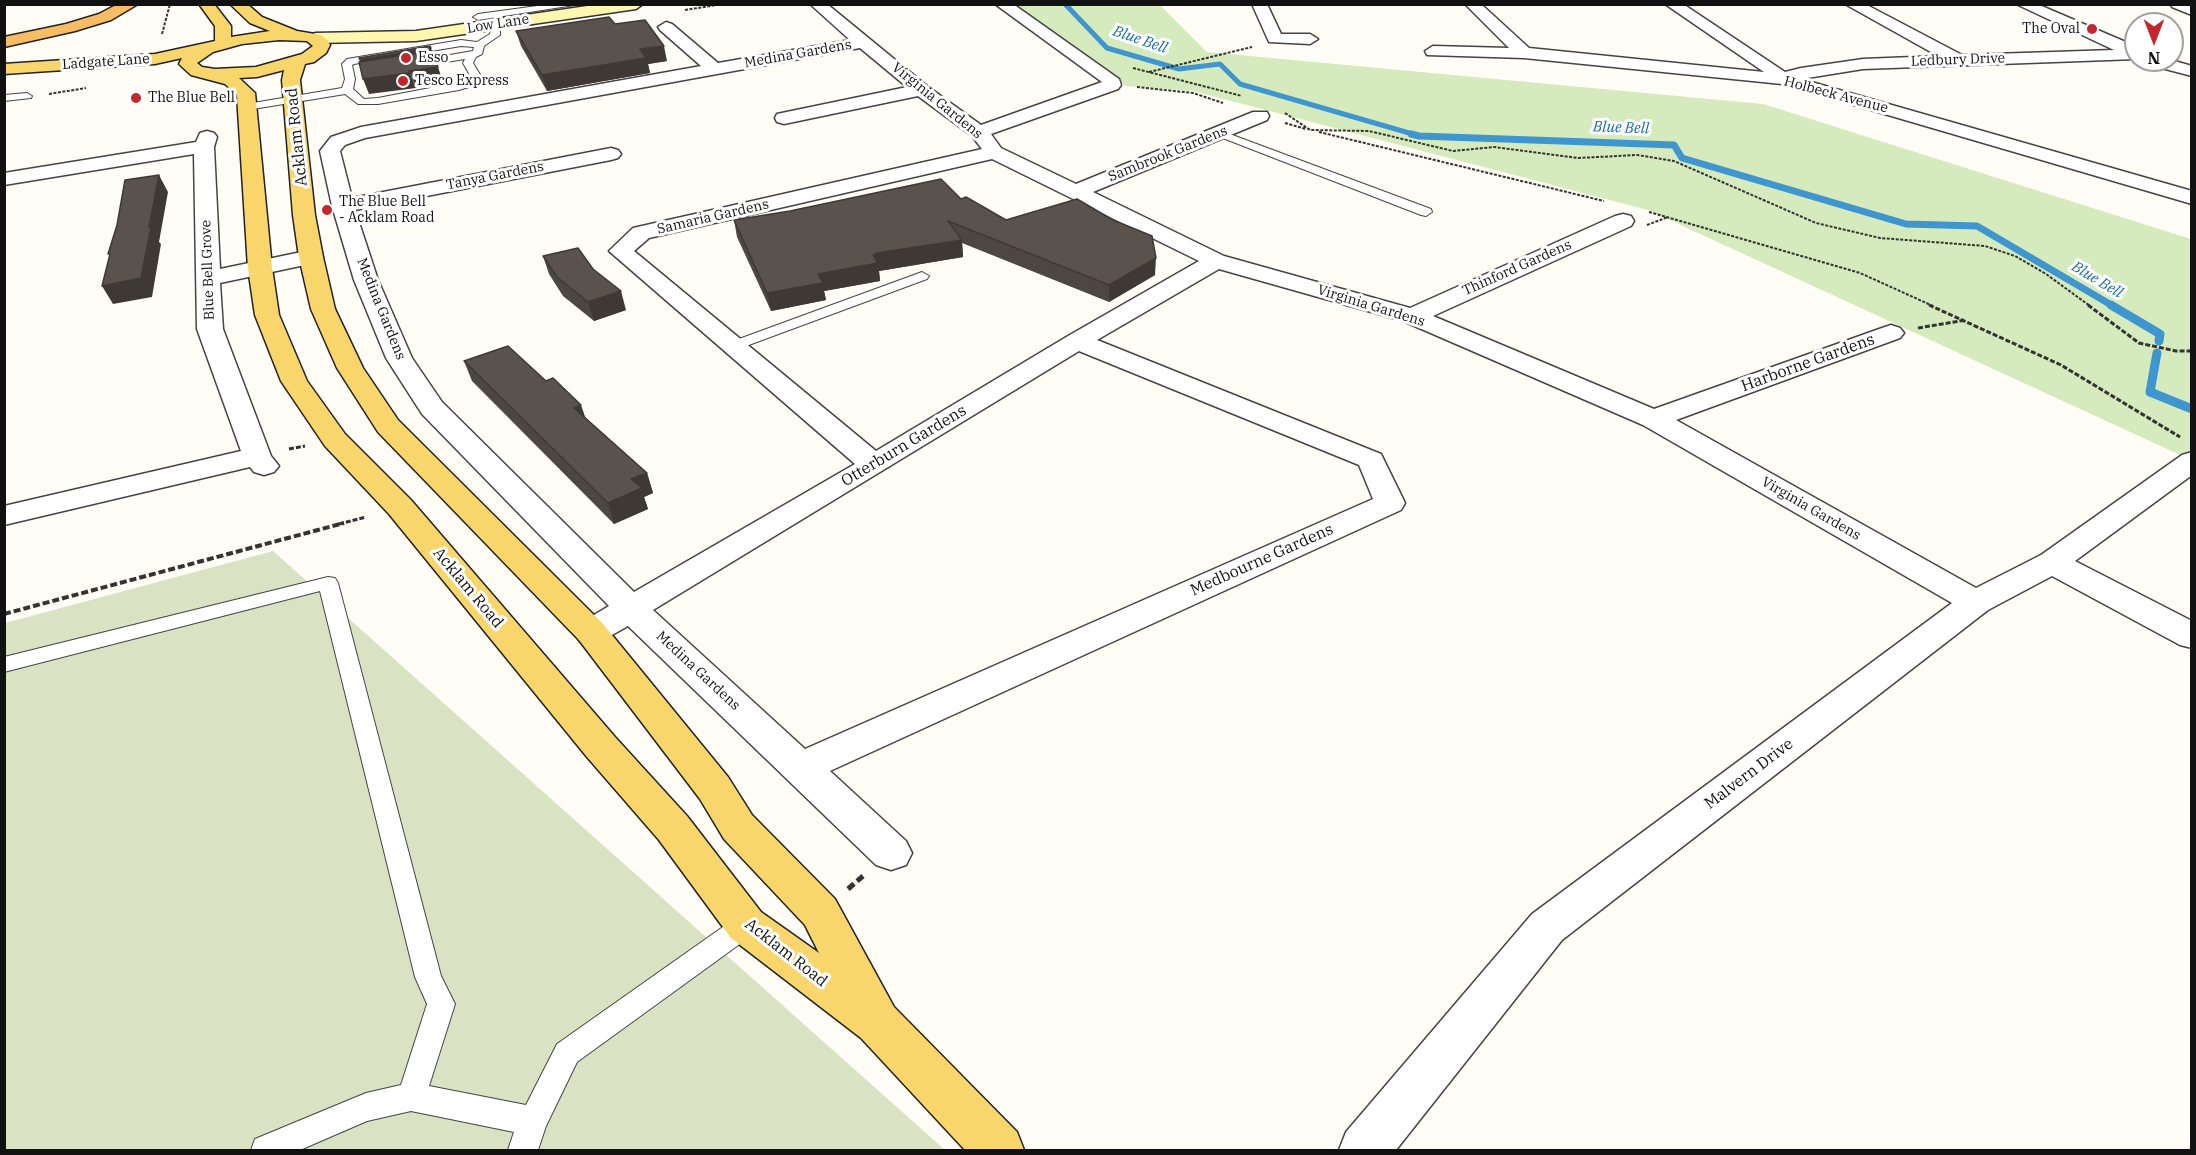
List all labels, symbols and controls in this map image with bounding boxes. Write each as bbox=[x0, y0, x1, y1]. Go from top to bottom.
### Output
street label: Low Lane bbox=[466, 11, 530, 37]
north arrow bbox=[2124, 12, 2184, 72]
place label: The Oval bbox=[2022, 21, 2080, 37]
water label: Blue Bell bbox=[1111, 22, 1169, 58]
marker: The Oval bbox=[2085, 22, 2099, 36]
street label: Medina Gardens bbox=[743, 36, 853, 72]
text: N bbox=[2148, 48, 2160, 68]
place label: Esso bbox=[418, 50, 448, 66]
street label: Ledbury Drive bbox=[1911, 50, 2005, 70]
street label: Ladgate Lane bbox=[62, 51, 150, 73]
marker: Esso bbox=[399, 51, 413, 65]
street label: Virginia Gardens bbox=[888, 59, 986, 143]
place label: Tesco Express bbox=[415, 73, 509, 89]
street label: Holbeck Avenue bbox=[1782, 73, 1890, 117]
marker: Tesco Express bbox=[396, 74, 410, 88]
street label: Acklam Road bbox=[282, 87, 312, 187]
place label: The Blue Bell bbox=[148, 90, 235, 106]
marker: The Blue Bell bbox=[129, 91, 143, 105]
water label: Blue Bell bbox=[1593, 118, 1649, 138]
street label: Sambrook Gardens bbox=[1106, 122, 1230, 186]
street label: Tanya Gardens bbox=[445, 158, 545, 194]
place label: The Blue Bell - Acklam Road bbox=[339, 194, 435, 226]
street label: Samaria Gardens bbox=[655, 196, 771, 238]
marker: The Blue Bell - Acklam Road bbox=[320, 203, 334, 217]
street label: Blue Bell Grove bbox=[198, 220, 218, 320]
street label: Thinford Gardens bbox=[1460, 236, 1574, 300]
street label: Medina Gardens bbox=[353, 256, 409, 362]
water label: Blue Bell bbox=[2068, 258, 2126, 302]
street label: Virginia Gardens bbox=[1315, 282, 1427, 330]
street label: Harborne Gardens bbox=[1739, 330, 1877, 396]
street label: Otterburn Gardens bbox=[838, 401, 970, 491]
street label: Virginia Gardens bbox=[1758, 474, 1864, 544]
street label: Medbourne Gardens bbox=[1188, 520, 1336, 600]
street label: Acklam Road bbox=[429, 544, 507, 632]
street label: Medina Gardens bbox=[653, 628, 743, 714]
street label: Malvern Drive bbox=[1701, 734, 1797, 814]
street label: Acklam Road bbox=[741, 915, 831, 991]

